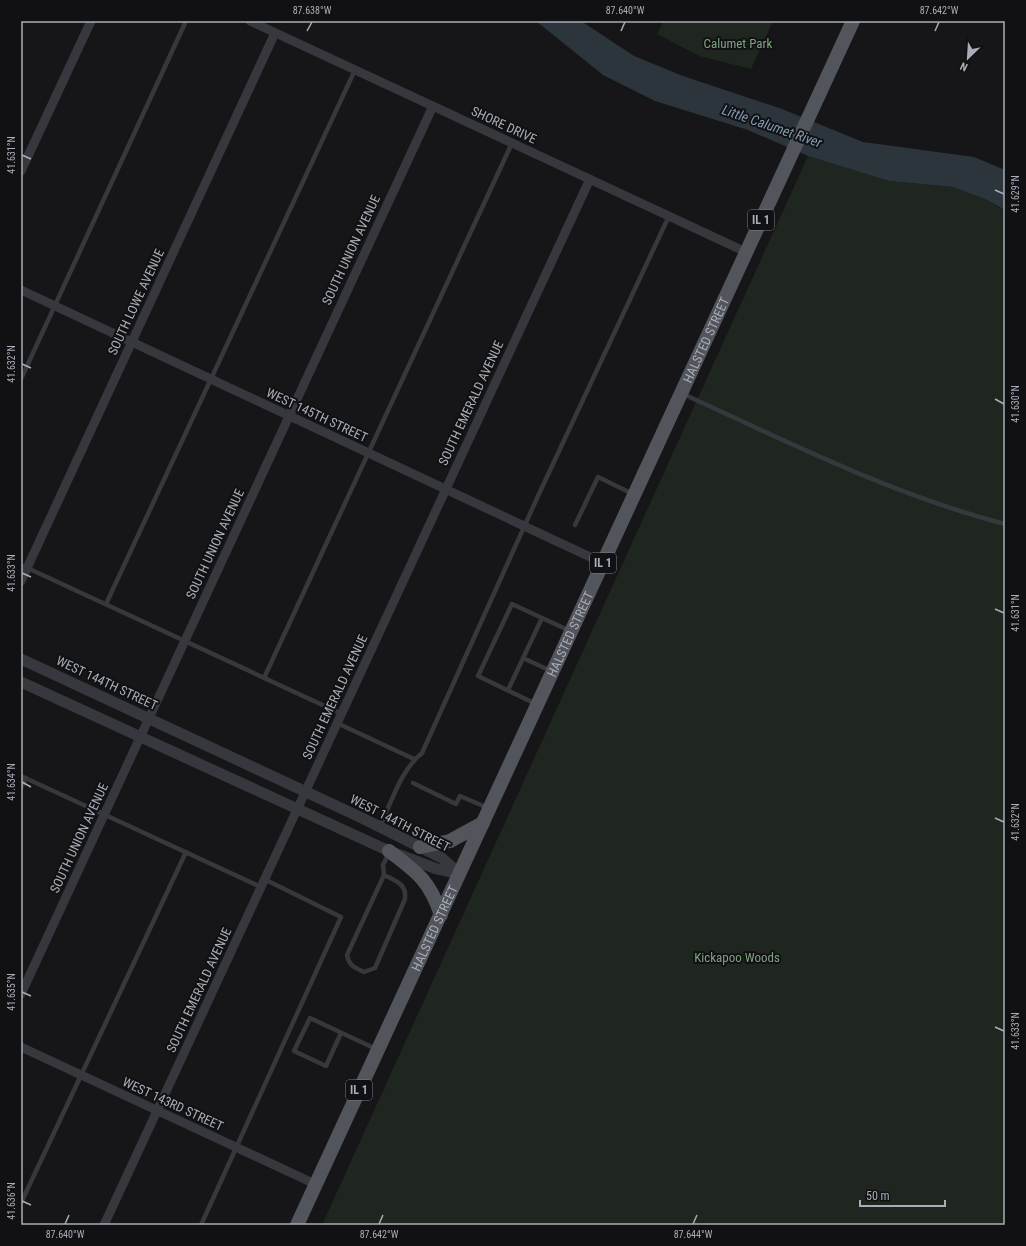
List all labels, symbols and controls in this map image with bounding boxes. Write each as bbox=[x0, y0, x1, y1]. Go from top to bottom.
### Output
text: 87.638°W bbox=[293, 5, 332, 16]
text: 87.640°W bbox=[606, 5, 645, 16]
text: 87.642°W bbox=[920, 5, 959, 16]
park label: Calumet Park bbox=[704, 36, 773, 51]
north arrow bbox=[948, 38, 988, 78]
text: N bbox=[958, 59, 970, 74]
water label: Little Calumet River bbox=[720, 101, 825, 151]
street label: SHORE DRIVE bbox=[469, 103, 539, 147]
text: 41.631°N bbox=[6, 136, 17, 174]
text: 41.629°N bbox=[1010, 175, 1021, 213]
street label: SOUTH UNION AVENUE bbox=[319, 193, 383, 307]
road number: IL 1 bbox=[748, 210, 774, 230]
street label: SOUTH LOWE AVENUE bbox=[105, 247, 167, 357]
street label: HALSTED STREET bbox=[680, 294, 732, 385]
street label: SOUTH EMERALD AVENUE bbox=[435, 338, 507, 468]
text: 41.632°N bbox=[6, 345, 17, 383]
street label: WEST 145TH STREET bbox=[264, 385, 370, 445]
text: 41.630°N bbox=[1010, 385, 1021, 423]
street label: SOUTH UNION AVENUE bbox=[183, 487, 247, 601]
road number: IL 1 bbox=[590, 553, 616, 573]
text: 41.633°N bbox=[6, 554, 17, 592]
street label: HALSTED STREET bbox=[544, 589, 596, 679]
text: 41.631°N bbox=[1010, 594, 1021, 632]
street label: SOUTH EMERALD AVENUE bbox=[299, 632, 371, 762]
street label: WEST 144TH STREET bbox=[54, 653, 160, 713]
text: 41.634°N bbox=[6, 763, 17, 801]
street label: SOUTH UNION AVENUE bbox=[47, 781, 111, 895]
street label: WEST 144TH STREET bbox=[348, 791, 453, 855]
text: 41.632°N bbox=[1010, 803, 1021, 841]
street label: HALSTED STREET bbox=[408, 883, 460, 973]
street label: SOUTH EMERALD AVENUE bbox=[163, 925, 235, 1055]
park label: Kickapoo Woods bbox=[694, 950, 780, 965]
text: 41.635°N bbox=[6, 973, 17, 1011]
text: 41.633°N bbox=[1010, 1012, 1021, 1050]
street label: WEST 143RD STREET bbox=[120, 1074, 226, 1134]
road number: IL 1 bbox=[346, 1080, 372, 1100]
text: 41.636°N bbox=[6, 1182, 17, 1220]
scale bar bbox=[860, 1182, 945, 1208]
text: 50 m bbox=[866, 1189, 890, 1203]
text: 87.640°W bbox=[46, 1229, 85, 1240]
text: 87.642°W bbox=[360, 1229, 399, 1240]
text: 87.644°W bbox=[674, 1229, 713, 1240]

